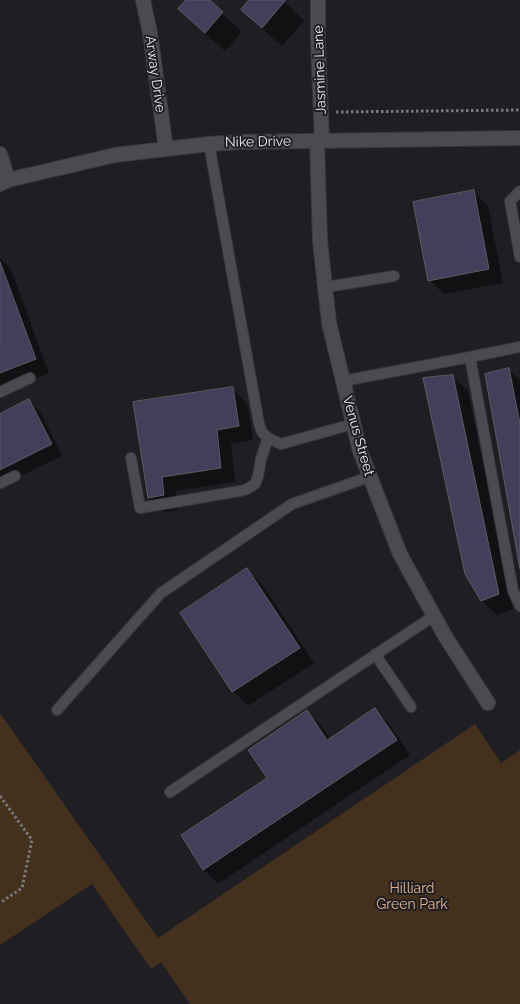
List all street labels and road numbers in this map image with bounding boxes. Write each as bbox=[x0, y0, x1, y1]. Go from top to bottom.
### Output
street label: Jasmine Lane bbox=[310, 25, 330, 115]
street label: Arway Drive bbox=[141, 34, 169, 114]
street label: Nike Drive bbox=[225, 133, 291, 151]
street label: Venus Street bbox=[339, 394, 377, 478]

